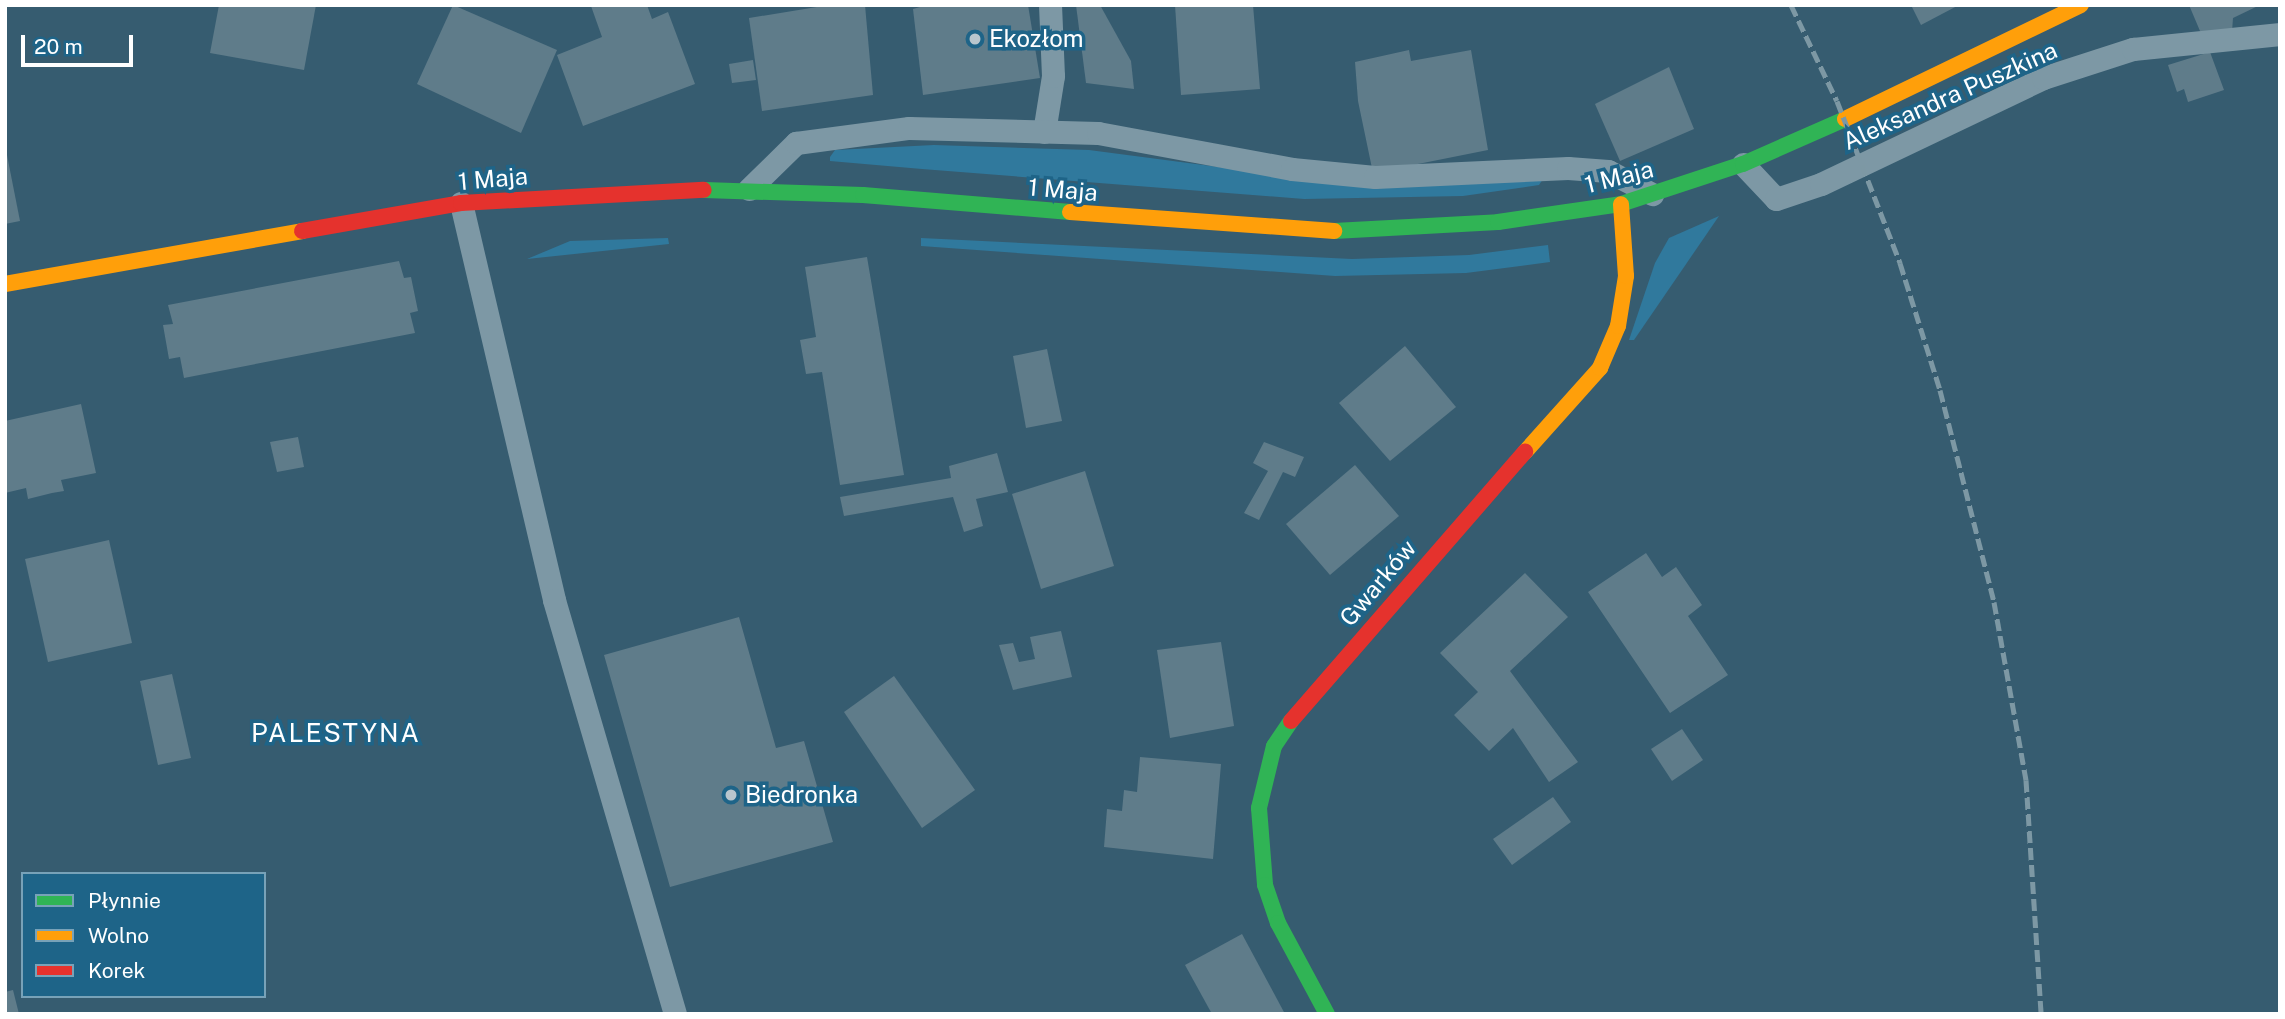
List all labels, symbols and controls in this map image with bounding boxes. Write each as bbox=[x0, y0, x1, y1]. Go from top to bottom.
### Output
scale bar bbox=[24, 21, 136, 65]
place label: Ekozłom bbox=[989, 25, 1084, 53]
marker: Ekozłom bbox=[967, 31, 983, 47]
text: 20 m bbox=[34, 34, 83, 59]
street label: Aleksandra Puszkina bbox=[1838, 36, 2062, 156]
street label: 1 Maja bbox=[1582, 155, 1656, 199]
street label: 1 Maja bbox=[457, 162, 529, 196]
street label: 1 Maja bbox=[1027, 173, 1099, 207]
street label: Gwarków bbox=[1334, 534, 1422, 632]
district label: PALESTYNA bbox=[252, 717, 420, 749]
place label: Biedronka bbox=[745, 781, 858, 809]
marker: Biedronka bbox=[723, 787, 739, 803]
legend bbox=[21, 872, 266, 998]
text: Płynnie bbox=[88, 888, 161, 913]
text: Wolno bbox=[88, 923, 149, 948]
text: Korek bbox=[88, 958, 145, 983]

